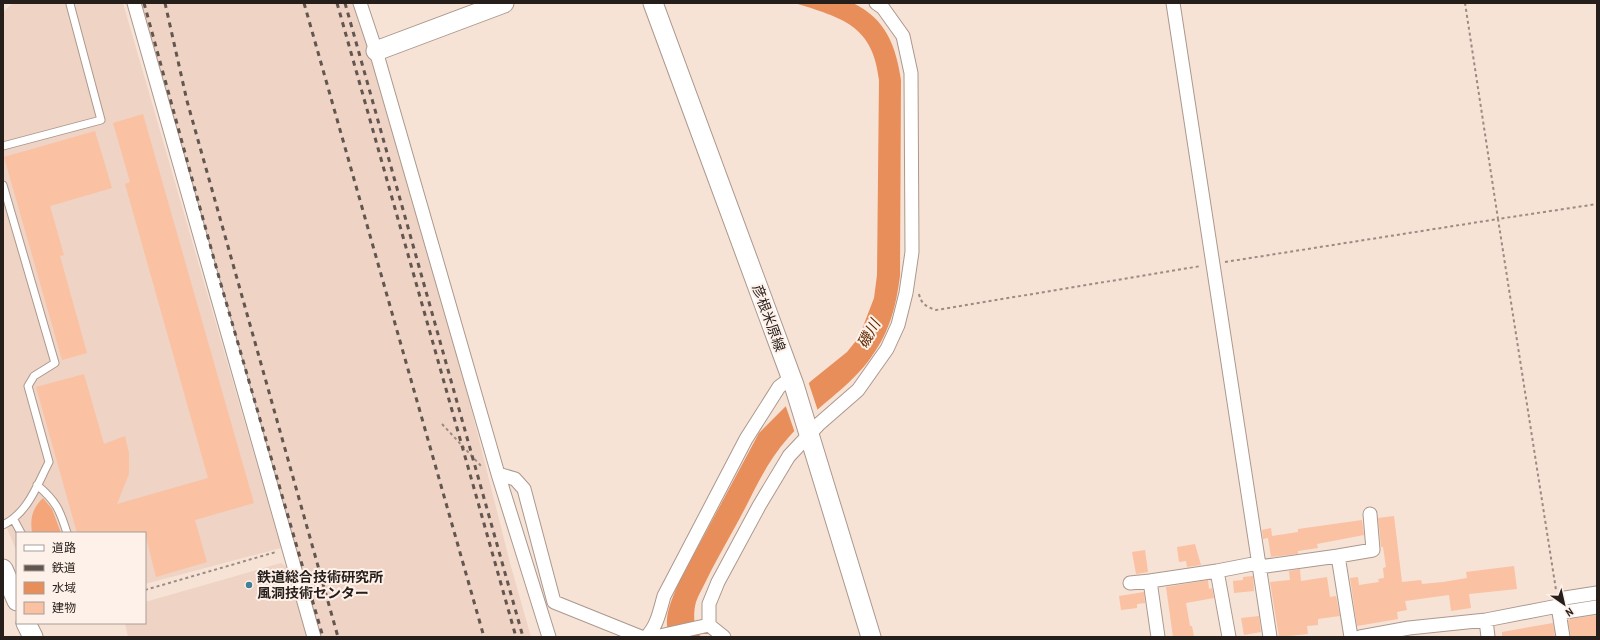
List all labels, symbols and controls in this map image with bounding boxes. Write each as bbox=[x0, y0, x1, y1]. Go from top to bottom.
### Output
street label: 彦根米原線 bbox=[749, 282, 789, 354]
water label: 磯川 bbox=[852, 314, 886, 352]
legend bbox=[16, 532, 146, 624]
text: 道路 bbox=[52, 540, 76, 556]
text: 鉄道 bbox=[52, 560, 76, 576]
place label: 鉄道総合技術研究所 風洞技術センター bbox=[257, 568, 383, 602]
text: 水域 bbox=[52, 580, 76, 596]
marker: 鉄道総合技術研究所 風洞技術センター bbox=[244, 580, 254, 590]
north arrow bbox=[1544, 584, 1584, 624]
text: 建物 bbox=[52, 600, 76, 616]
text: N bbox=[1563, 605, 1576, 620]

